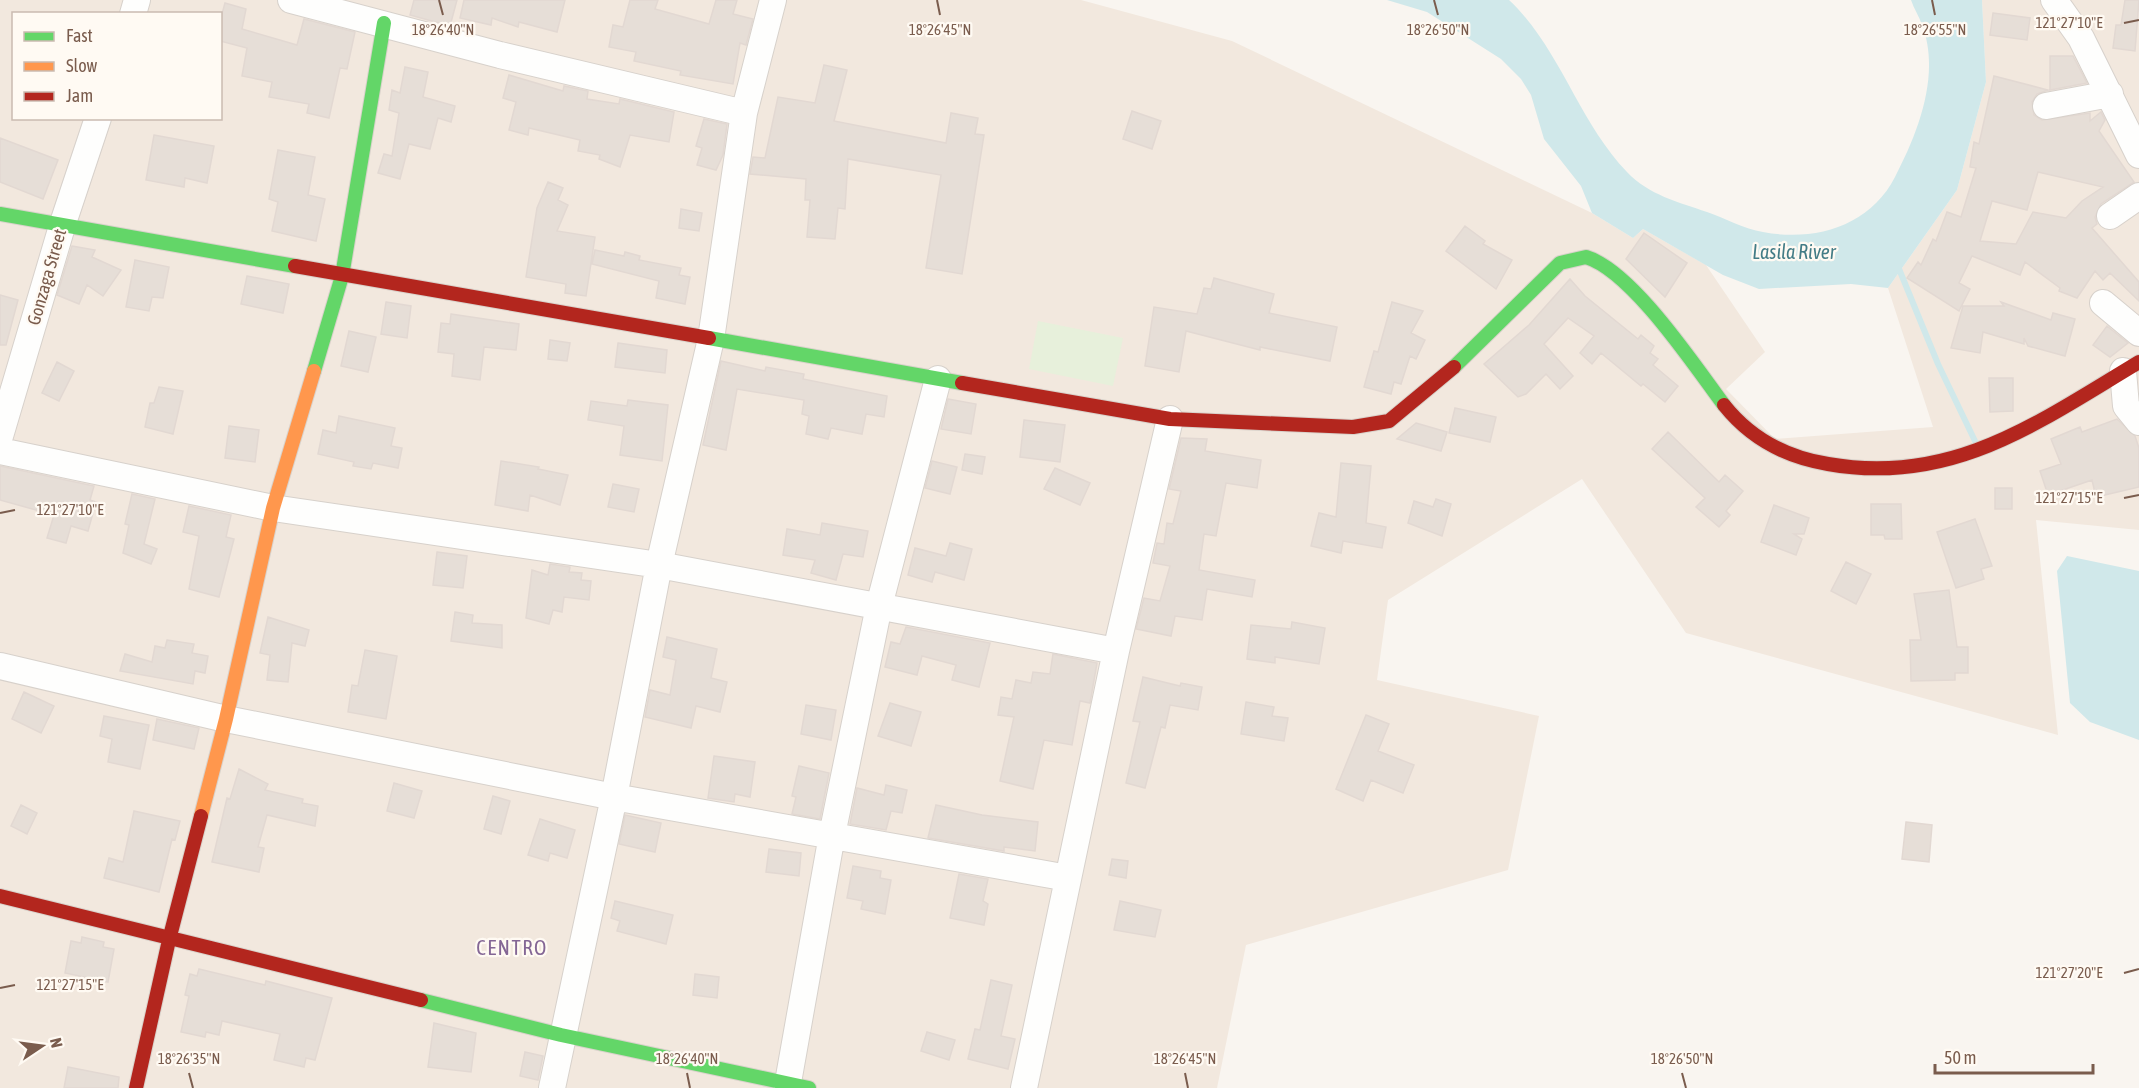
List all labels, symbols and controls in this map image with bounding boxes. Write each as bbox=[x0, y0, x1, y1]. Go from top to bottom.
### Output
legend bbox=[12, 12, 222, 120]
text: 121°27'10"E bbox=[2035, 14, 2103, 31]
text: 18°26'40"N bbox=[412, 21, 474, 38]
text: 18°26'45"N bbox=[909, 21, 971, 38]
text: 18°26'50"N bbox=[1407, 21, 1469, 38]
text: 18°26'55"N bbox=[1904, 21, 1966, 38]
text: Fast bbox=[66, 25, 93, 46]
text: Slow bbox=[66, 55, 97, 76]
text: Jam bbox=[66, 85, 93, 106]
street label: Gonzaga Street bbox=[23, 226, 70, 327]
water label: Lasila River bbox=[1752, 240, 1837, 263]
text: 121°27'15"E bbox=[2035, 489, 2103, 506]
text: 121°27'10"E bbox=[36, 501, 104, 518]
district label: CENTRO bbox=[476, 935, 548, 959]
text: 121°27'20"E bbox=[2035, 964, 2103, 981]
text: 121°27'15"E bbox=[36, 976, 104, 993]
north arrow bbox=[12, 1016, 72, 1076]
text: N bbox=[47, 1036, 66, 1049]
scale bar bbox=[1935, 1037, 2092, 1075]
text: 50 m bbox=[1944, 1047, 1976, 1068]
text: 18°26'35"N bbox=[158, 1050, 220, 1067]
text: 18°26'40"N bbox=[656, 1050, 718, 1067]
text: 18°26'45"N bbox=[1154, 1050, 1216, 1067]
text: 18°26'50"N bbox=[1651, 1050, 1713, 1067]

